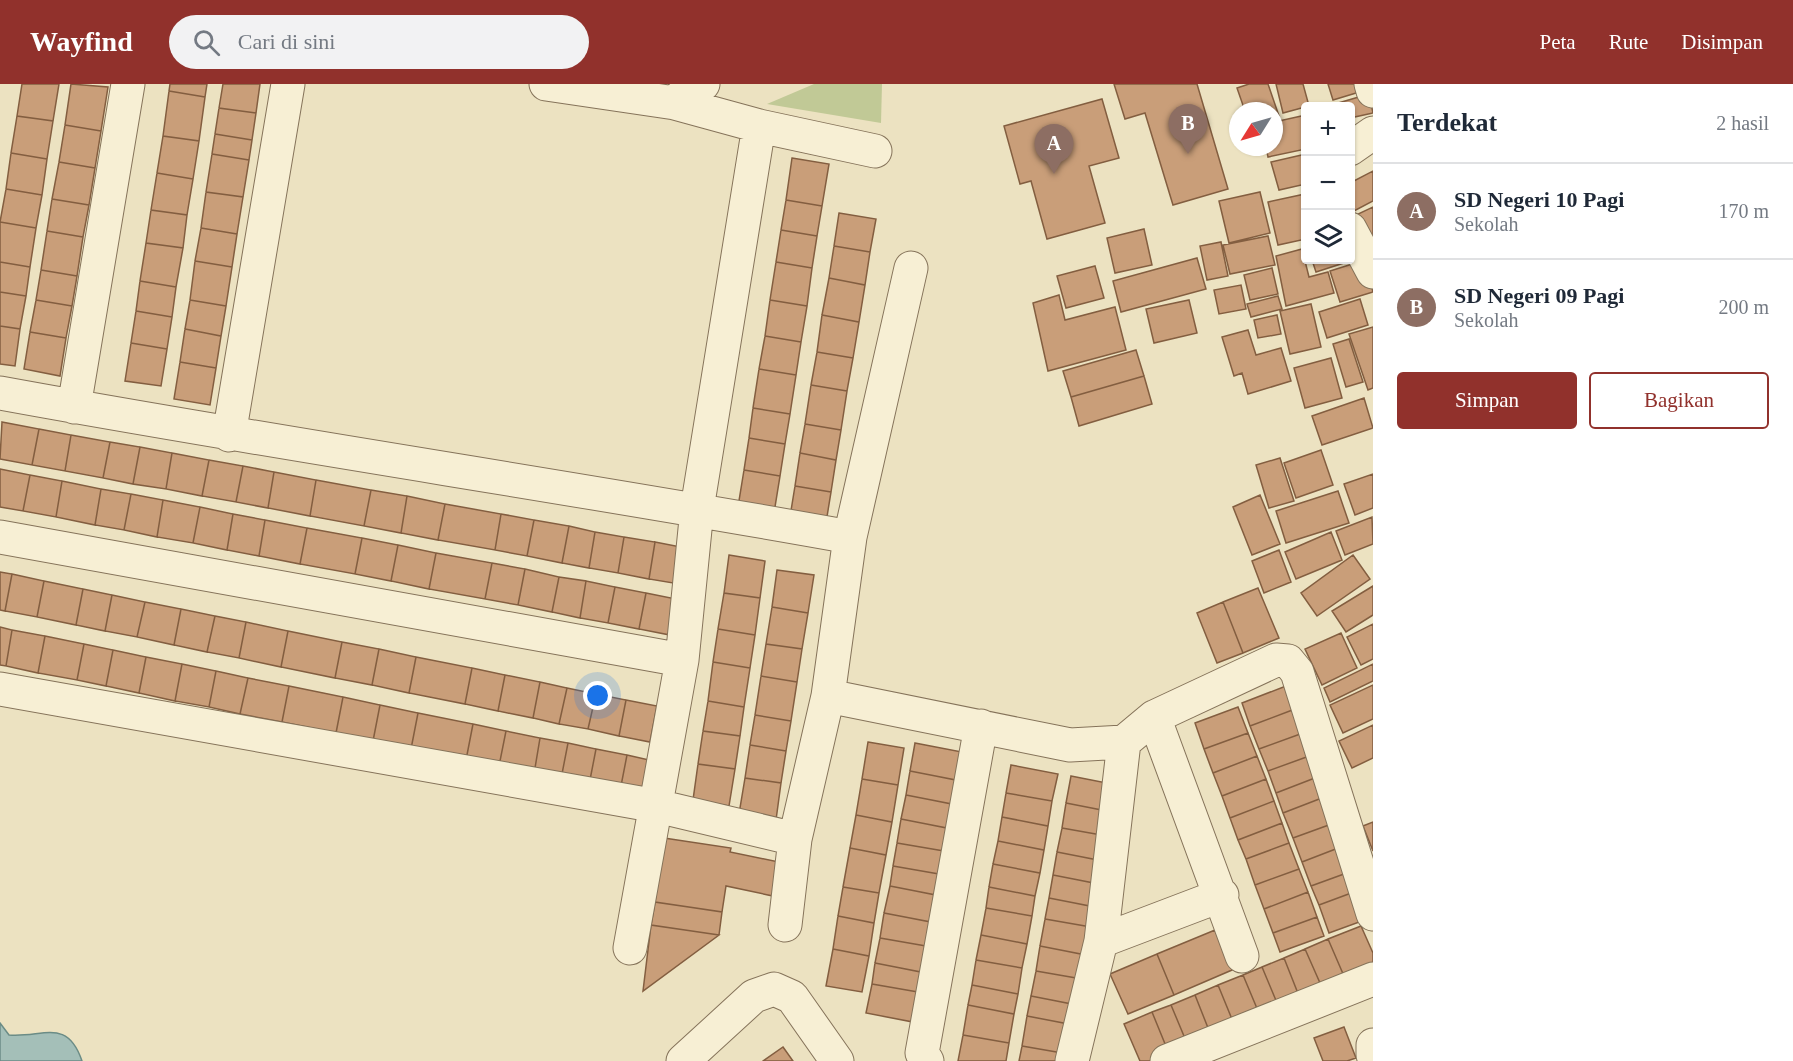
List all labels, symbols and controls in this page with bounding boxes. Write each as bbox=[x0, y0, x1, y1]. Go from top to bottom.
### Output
search box bbox=[169, 15, 589, 69]
text: Wayfind bbox=[30, 26, 133, 57]
icon: search bbox=[190, 26, 223, 59]
text: Cari di sini bbox=[238, 29, 335, 54]
text: Peta bbox=[1540, 30, 1576, 54]
text: Rute bbox=[1609, 30, 1648, 54]
text: Disimpan bbox=[1681, 30, 1763, 54]
north arrow bbox=[1229, 102, 1283, 156]
map controls bbox=[1301, 102, 1355, 264]
button: + bbox=[1301, 102, 1355, 156]
pin: B bbox=[1168, 104, 1208, 154]
text: Terdekat bbox=[1397, 108, 1497, 137]
text: 2 hasil bbox=[1716, 112, 1769, 134]
pin: A bbox=[1034, 124, 1074, 174]
button: − bbox=[1301, 156, 1355, 210]
text: SD Negeri 10 Pagi bbox=[1454, 187, 1624, 212]
text: A bbox=[1409, 200, 1424, 222]
text: 170 m bbox=[1718, 200, 1769, 222]
button: layers bbox=[1301, 210, 1355, 264]
text: Sekolah bbox=[1454, 213, 1518, 235]
text: SD Negeri 09 Pagi bbox=[1454, 283, 1624, 308]
text: B bbox=[1410, 296, 1423, 318]
text: 200 m bbox=[1718, 296, 1769, 318]
text: Sekolah bbox=[1454, 309, 1518, 331]
button: Simpan bbox=[1397, 372, 1577, 429]
button: Bagikan bbox=[1589, 372, 1769, 429]
your location bbox=[583, 681, 612, 710]

